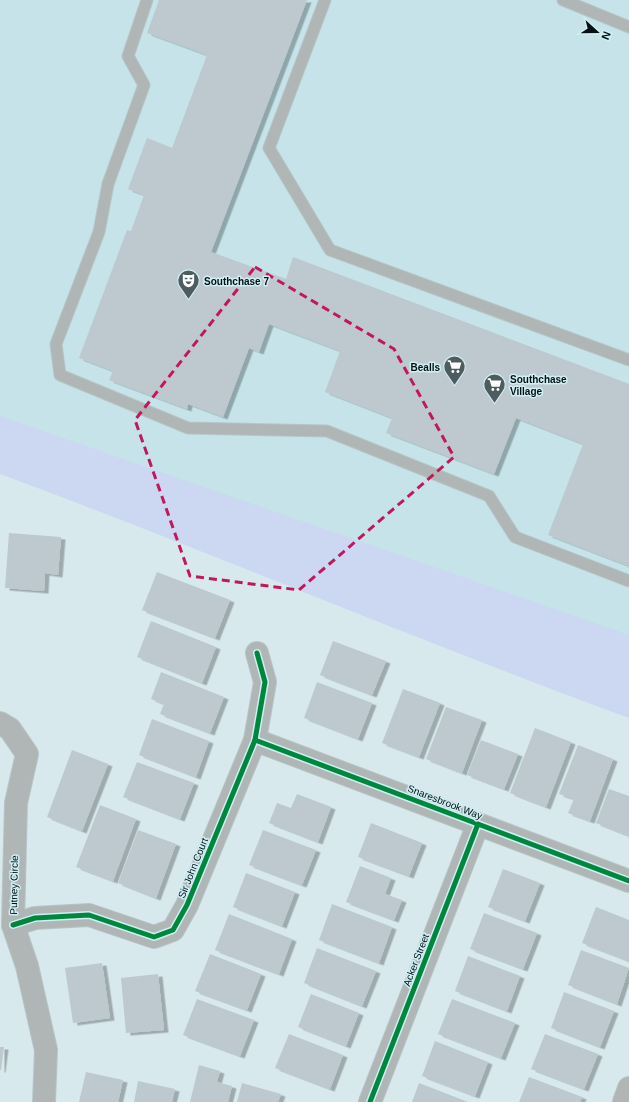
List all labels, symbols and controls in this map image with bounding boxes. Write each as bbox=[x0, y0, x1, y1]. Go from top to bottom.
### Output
north arrow bbox=[577, 12, 617, 52]
text: N bbox=[599, 30, 613, 41]
theatre icon: Southchase 7 bbox=[176, 268, 202, 301]
place label: Southchase 7 bbox=[204, 276, 269, 287]
supermarket icon: Bealls bbox=[442, 354, 468, 387]
place label: Bealls bbox=[411, 362, 440, 373]
supermarket icon: Southchase Village bbox=[481, 372, 507, 405]
place label: Southchase Village bbox=[510, 374, 567, 397]
street label: Snaresbrook Way bbox=[406, 783, 484, 821]
street label: Sir John Court bbox=[176, 836, 210, 900]
street label: Putney Circle bbox=[8, 855, 20, 915]
street label: Acker Street bbox=[401, 932, 431, 988]

